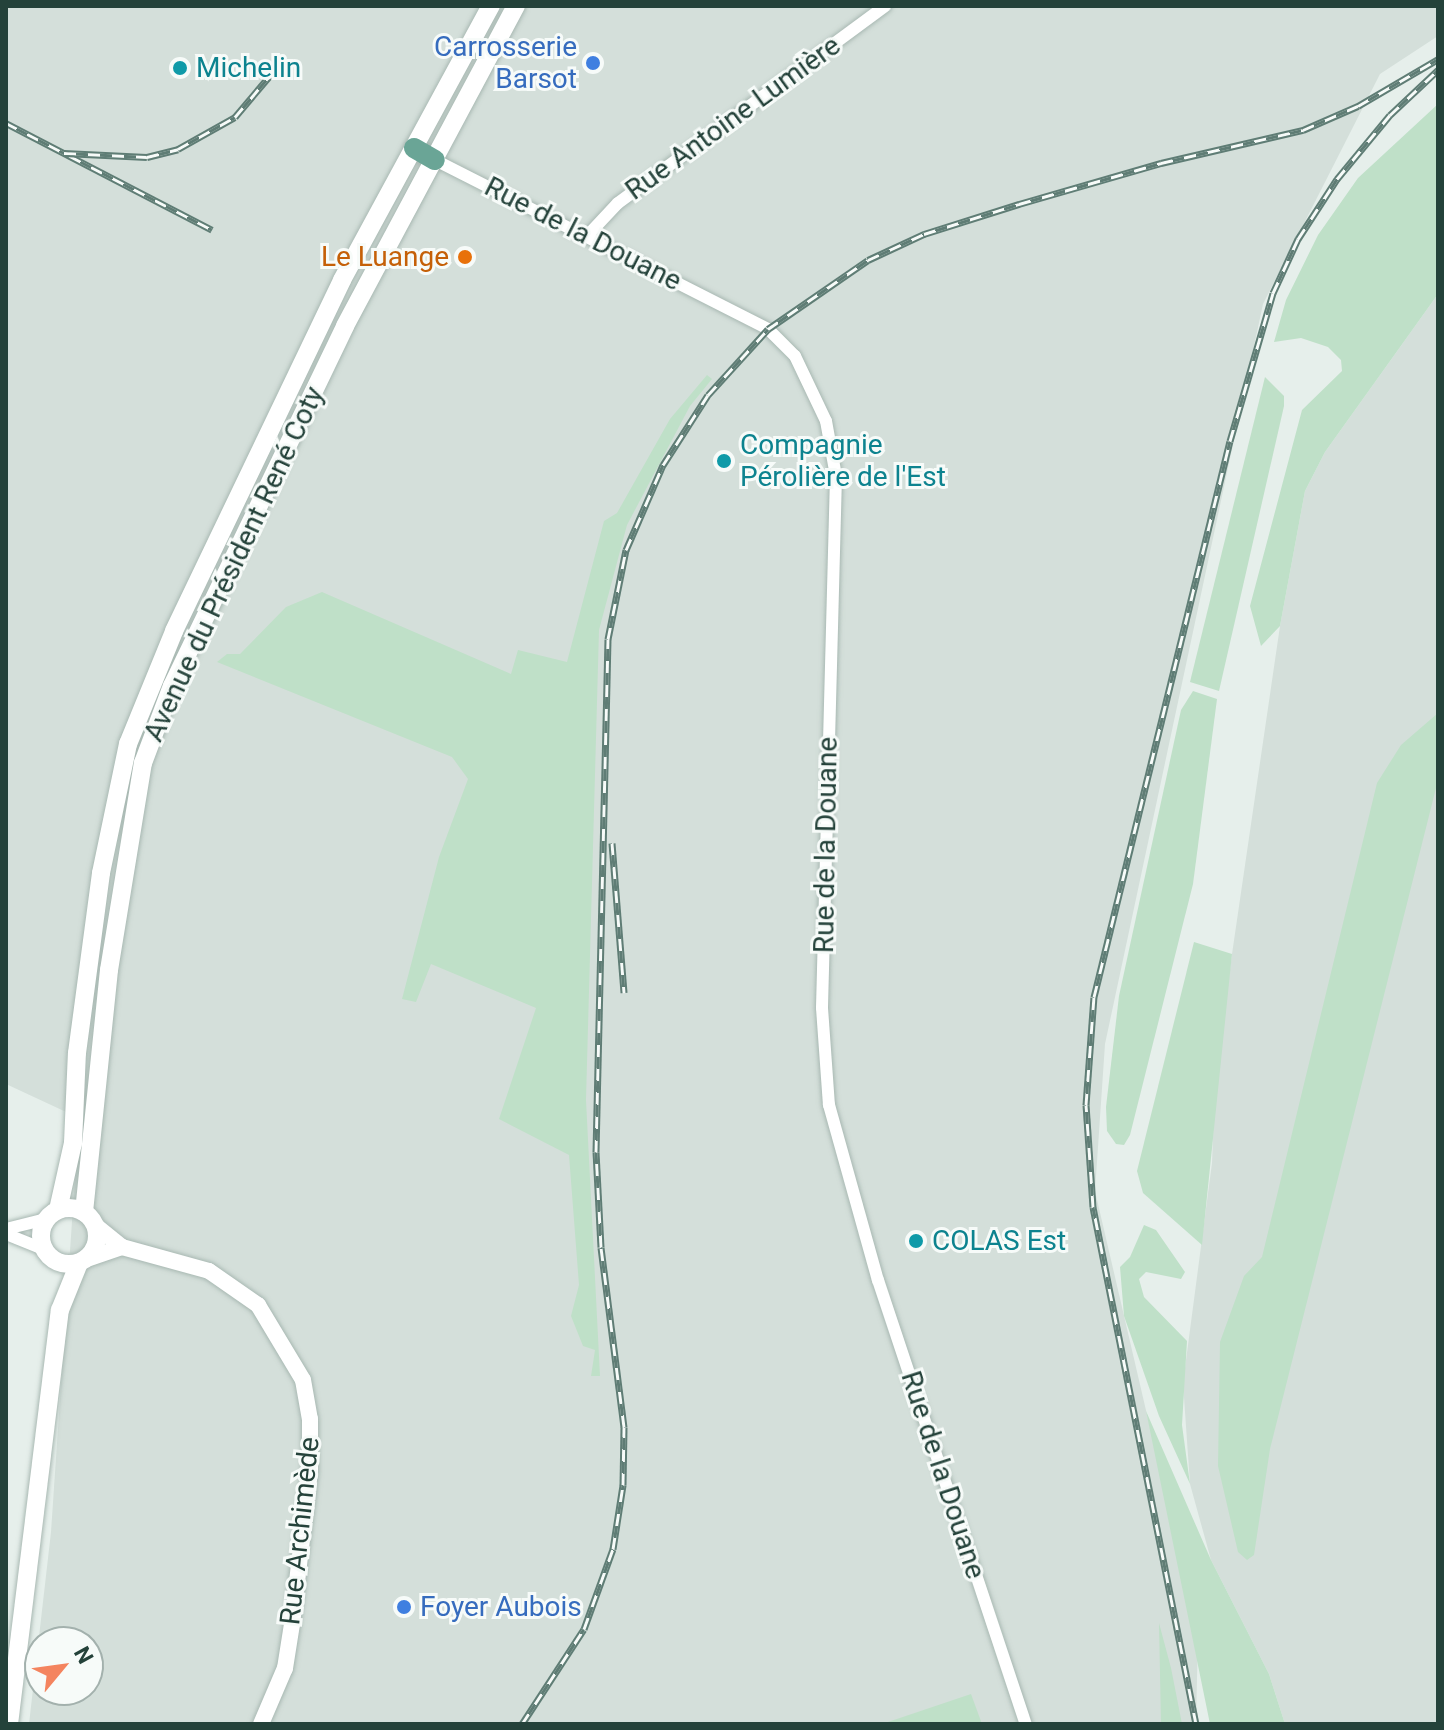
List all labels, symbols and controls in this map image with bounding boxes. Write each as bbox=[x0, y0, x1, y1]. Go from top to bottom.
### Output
street label: Rue Antoine Lumière bbox=[619, 29, 847, 207]
place label: Carrosserie Barsot bbox=[434, 30, 577, 96]
place label: Michelin bbox=[196, 51, 301, 85]
marker: Carrosserie Barsot bbox=[584, 54, 602, 72]
marker: Michelin bbox=[171, 59, 189, 77]
street label: Rue de la Douane bbox=[479, 170, 687, 298]
place label: Le Luange bbox=[321, 240, 449, 274]
marker: Le Luange bbox=[456, 248, 474, 266]
street label: Avenue du Président René Coty bbox=[137, 381, 331, 747]
place label: Compagnie Pérolière de l'Est bbox=[740, 428, 946, 494]
marker: Compagnie Pérolière de l'Est bbox=[715, 452, 733, 470]
street label: Rue de la Douane bbox=[807, 737, 845, 953]
place label: COLAS Est bbox=[932, 1224, 1066, 1258]
marker: COLAS Est bbox=[907, 1232, 925, 1250]
street label: Rue de la Douane bbox=[894, 1367, 992, 1583]
street label: Rue Archimède bbox=[273, 1435, 327, 1627]
place label: Foyer Aubois bbox=[420, 1590, 582, 1624]
marker: Foyer Aubois bbox=[395, 1598, 413, 1616]
north arrow bbox=[24, 1626, 104, 1706]
text: N bbox=[69, 1642, 98, 1668]

